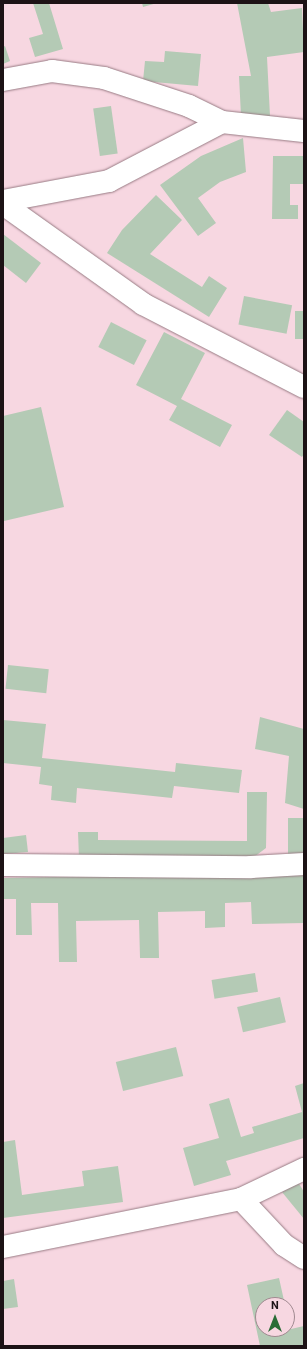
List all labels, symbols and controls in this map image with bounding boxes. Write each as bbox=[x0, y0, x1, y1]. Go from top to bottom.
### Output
north arrow bbox=[255, 1297, 295, 1337]
text: N bbox=[271, 1299, 279, 1312]

